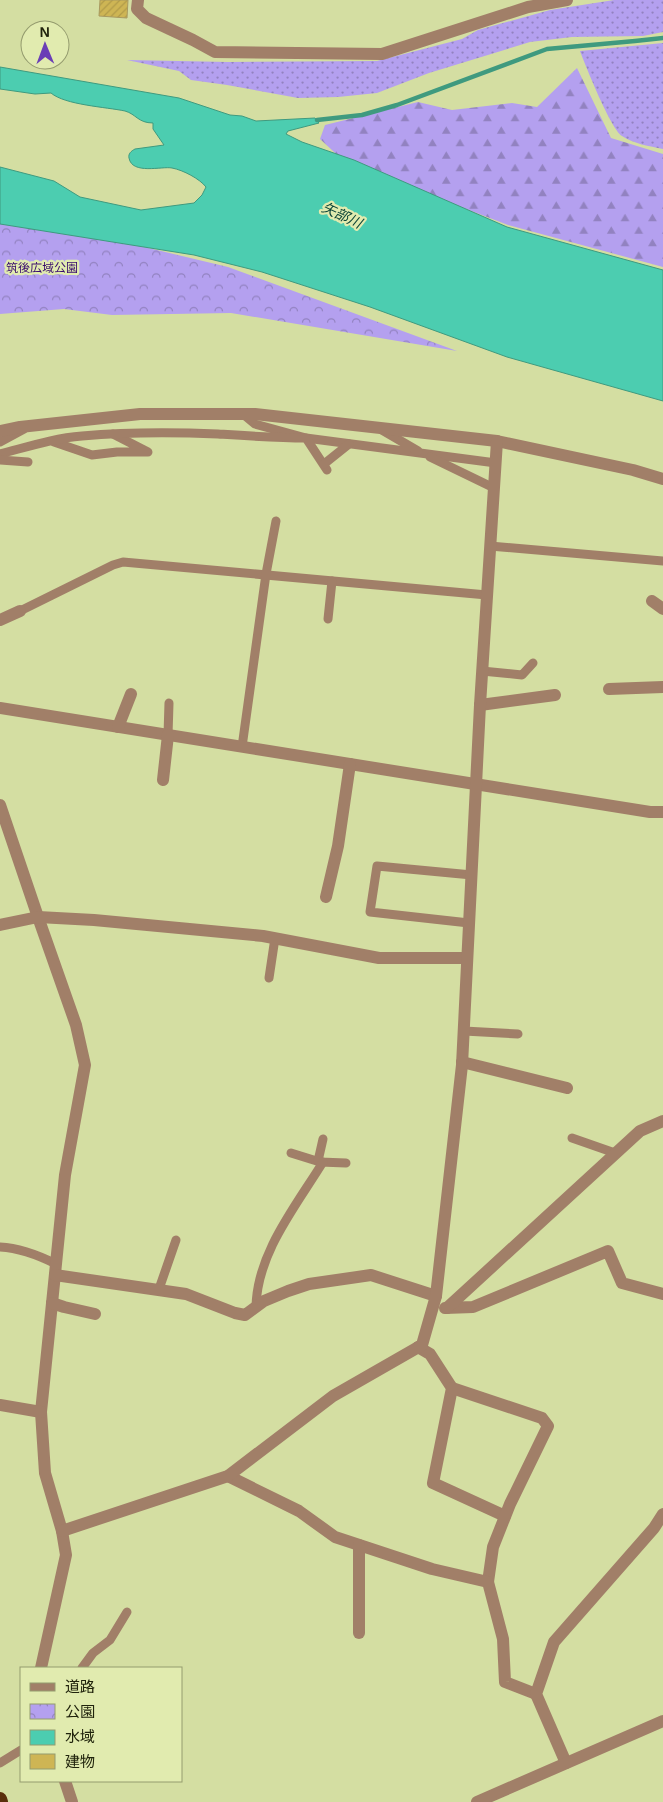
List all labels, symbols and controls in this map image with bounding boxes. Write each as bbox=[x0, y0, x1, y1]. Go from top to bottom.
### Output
north arrow bbox=[20, 20, 70, 70]
text: N bbox=[40, 24, 50, 40]
water label: 矢部川 bbox=[320, 199, 366, 232]
park label: 筑後広域公園 bbox=[6, 261, 78, 275]
legend bbox=[20, 1667, 182, 1782]
text: 道路 bbox=[65, 1678, 95, 1695]
text: 公園 bbox=[65, 1703, 95, 1720]
text: 水域 bbox=[65, 1728, 95, 1745]
text: 建物 bbox=[65, 1753, 95, 1770]

